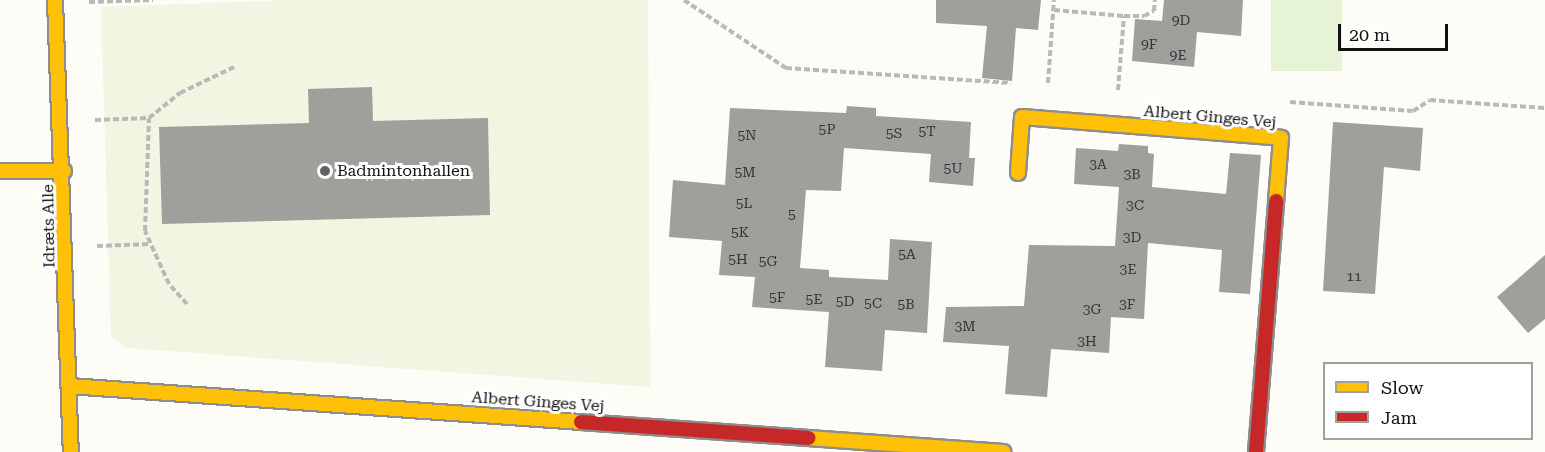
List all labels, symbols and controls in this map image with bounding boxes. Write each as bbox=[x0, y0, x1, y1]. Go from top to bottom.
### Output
house number: 9D bbox=[1172, 12, 1190, 28]
scale bar bbox=[1341, 12, 1450, 50]
text: 20 m bbox=[1349, 24, 1390, 45]
house number: 9F bbox=[1141, 36, 1157, 52]
house number: 9E bbox=[1170, 47, 1186, 63]
street label: Albert Ginges Vej bbox=[1143, 102, 1277, 132]
house number: 5P bbox=[819, 121, 835, 137]
house number: 5T bbox=[918, 123, 936, 139]
house number: 5S bbox=[886, 125, 902, 141]
house number: 5N bbox=[737, 127, 757, 143]
house number: 3A bbox=[1089, 156, 1107, 172]
house number: 5U bbox=[943, 160, 963, 176]
place label: Badmintonhallen bbox=[337, 161, 470, 181]
marker: Badmintonhallen bbox=[318, 164, 332, 178]
house number: 5M bbox=[734, 164, 756, 180]
house number: 3B bbox=[1123, 166, 1141, 182]
street label: Idræts Alle bbox=[39, 184, 59, 268]
house number: 5L bbox=[736, 195, 752, 211]
house number: 3C bbox=[1126, 197, 1144, 213]
house number: 5 bbox=[788, 206, 796, 222]
house number: 5K bbox=[731, 224, 749, 240]
house number: 3D bbox=[1123, 229, 1141, 245]
house number: 5A bbox=[898, 246, 916, 262]
house number: 5H bbox=[728, 251, 748, 267]
house number: 5G bbox=[759, 253, 777, 269]
house number: 3E bbox=[1120, 261, 1136, 277]
house number: 11 bbox=[1346, 268, 1362, 284]
house number: 5F bbox=[769, 289, 785, 305]
house number: 5E bbox=[806, 291, 822, 307]
house number: 5D bbox=[836, 293, 854, 309]
house number: 5C bbox=[864, 295, 882, 311]
house number: 5B bbox=[897, 296, 915, 312]
house number: 3F bbox=[1119, 296, 1135, 312]
house number: 3G bbox=[1083, 301, 1101, 317]
house number: 3M bbox=[954, 318, 976, 334]
house number: 3H bbox=[1077, 333, 1097, 349]
legend bbox=[1323, 362, 1533, 440]
text: Slow bbox=[1381, 377, 1423, 398]
street label: Albert Ginges Vej bbox=[471, 388, 605, 416]
text: Jam bbox=[1381, 407, 1417, 428]

